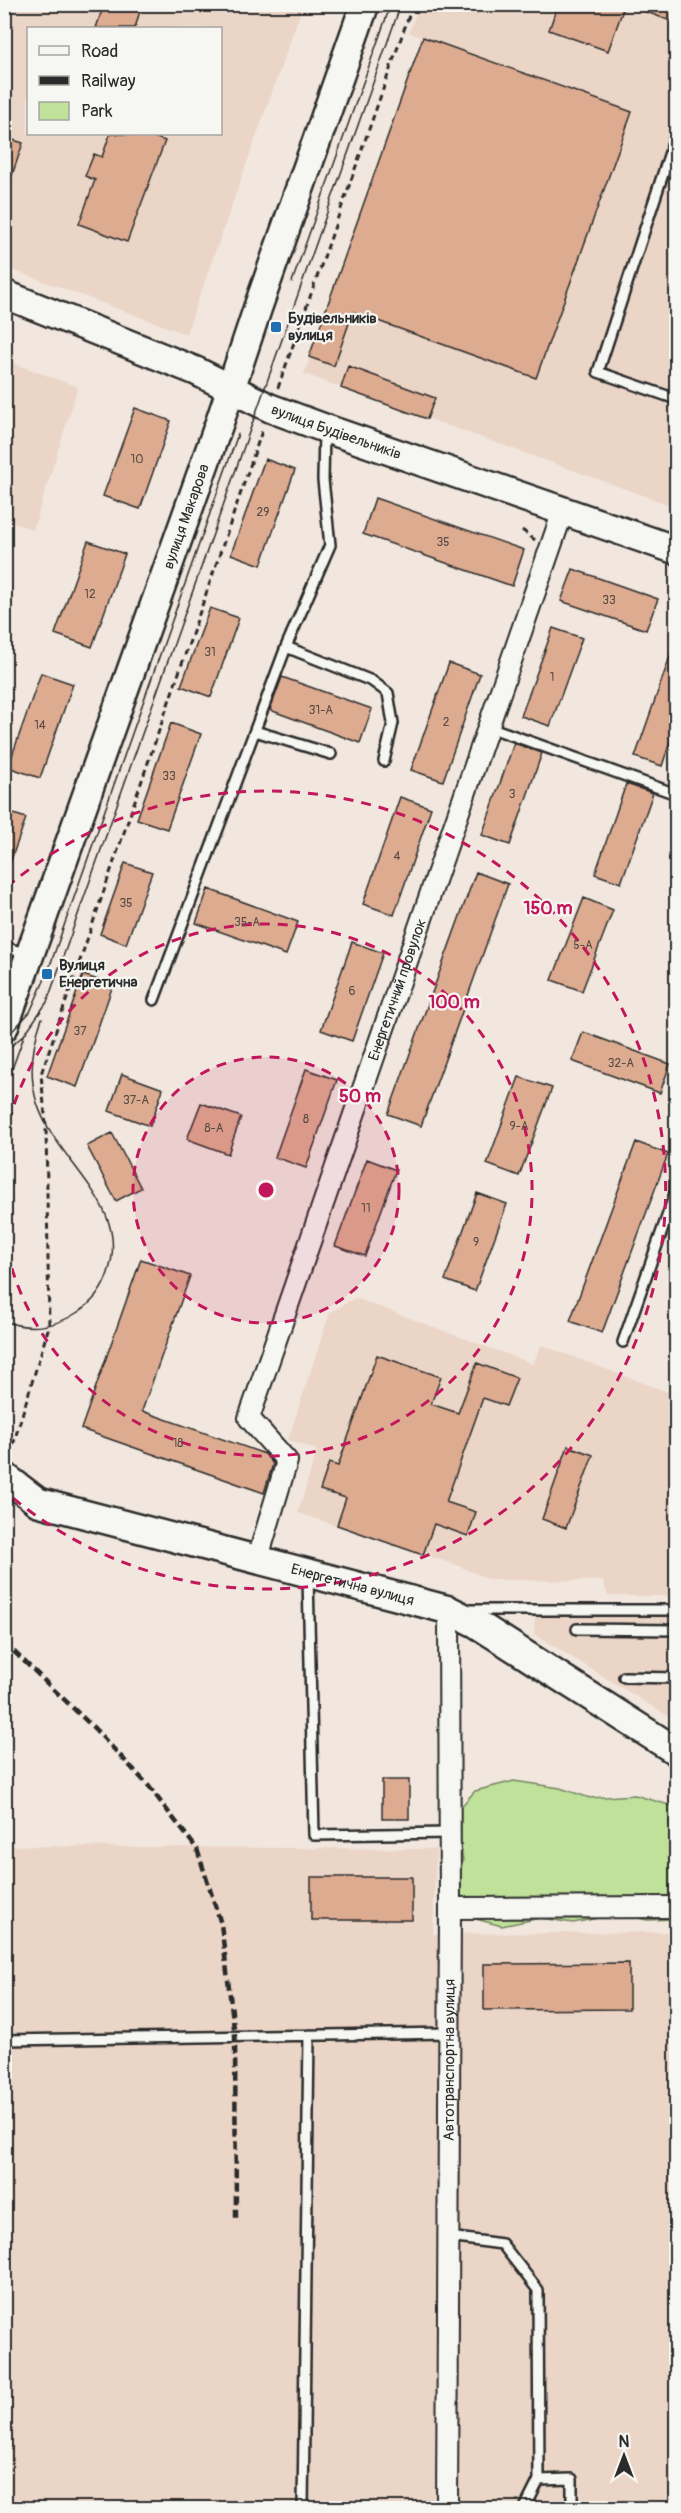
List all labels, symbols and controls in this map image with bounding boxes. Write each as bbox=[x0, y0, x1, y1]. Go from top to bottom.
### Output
legend bbox=[27, 27, 222, 135]
text: Road bbox=[81, 40, 118, 63]
text: Railway bbox=[81, 70, 136, 93]
text: Park bbox=[81, 100, 113, 123]
place label: Будівельників вулиця bbox=[288, 309, 377, 345]
marker: Будівельників вулиця bbox=[269, 320, 283, 334]
street label: вулиця Будівельників bbox=[268, 400, 404, 464]
house number: 10 bbox=[131, 452, 143, 467]
street label: вулиця Макарова bbox=[159, 462, 214, 572]
house number: 29 bbox=[257, 505, 269, 520]
house number: 35 bbox=[436, 535, 450, 550]
house number: 12 bbox=[84, 587, 96, 602]
house number: 33 bbox=[602, 593, 616, 608]
house number: 31 bbox=[204, 645, 216, 660]
house number: 1 bbox=[550, 670, 554, 685]
house number: 31-А bbox=[309, 703, 333, 718]
house number: 2 bbox=[443, 715, 450, 730]
house number: 14 bbox=[34, 718, 46, 733]
house number: 33 bbox=[162, 769, 176, 784]
house number: 3 bbox=[509, 787, 516, 802]
house number: 4 bbox=[394, 849, 401, 864]
house number: 35 bbox=[119, 896, 133, 911]
text: 150 m bbox=[524, 897, 573, 920]
house number: 35-А bbox=[234, 915, 260, 930]
street label: Енергетичний провулок bbox=[364, 916, 431, 1063]
house number: 5-А bbox=[573, 938, 593, 953]
place label: Вулиця Енергетична bbox=[59, 956, 138, 992]
marker: Вулиця Енергетична bbox=[40, 967, 54, 981]
house number: 6 bbox=[349, 984, 356, 999]
text: 100 m bbox=[428, 991, 480, 1014]
house number: 37 bbox=[73, 1024, 87, 1039]
house number: 32-А bbox=[608, 1056, 634, 1071]
text: 50 m bbox=[339, 1085, 381, 1108]
house number: 37-А bbox=[123, 1093, 149, 1108]
house number: 8 bbox=[303, 1112, 309, 1127]
house number: 9-А bbox=[509, 1119, 529, 1134]
house number: 8-А bbox=[205, 1121, 224, 1136]
centre of rings bbox=[256, 1180, 276, 1200]
house number: 11 bbox=[361, 1201, 371, 1216]
house number: 9 bbox=[473, 1235, 479, 1250]
house number: 18 bbox=[173, 1436, 183, 1451]
street label: Енергетична вулиця bbox=[289, 1560, 416, 1610]
street label: Автотранспортна вулиця bbox=[440, 1979, 460, 2141]
north arrow bbox=[594, 2426, 654, 2486]
text: N bbox=[619, 2432, 630, 2452]

